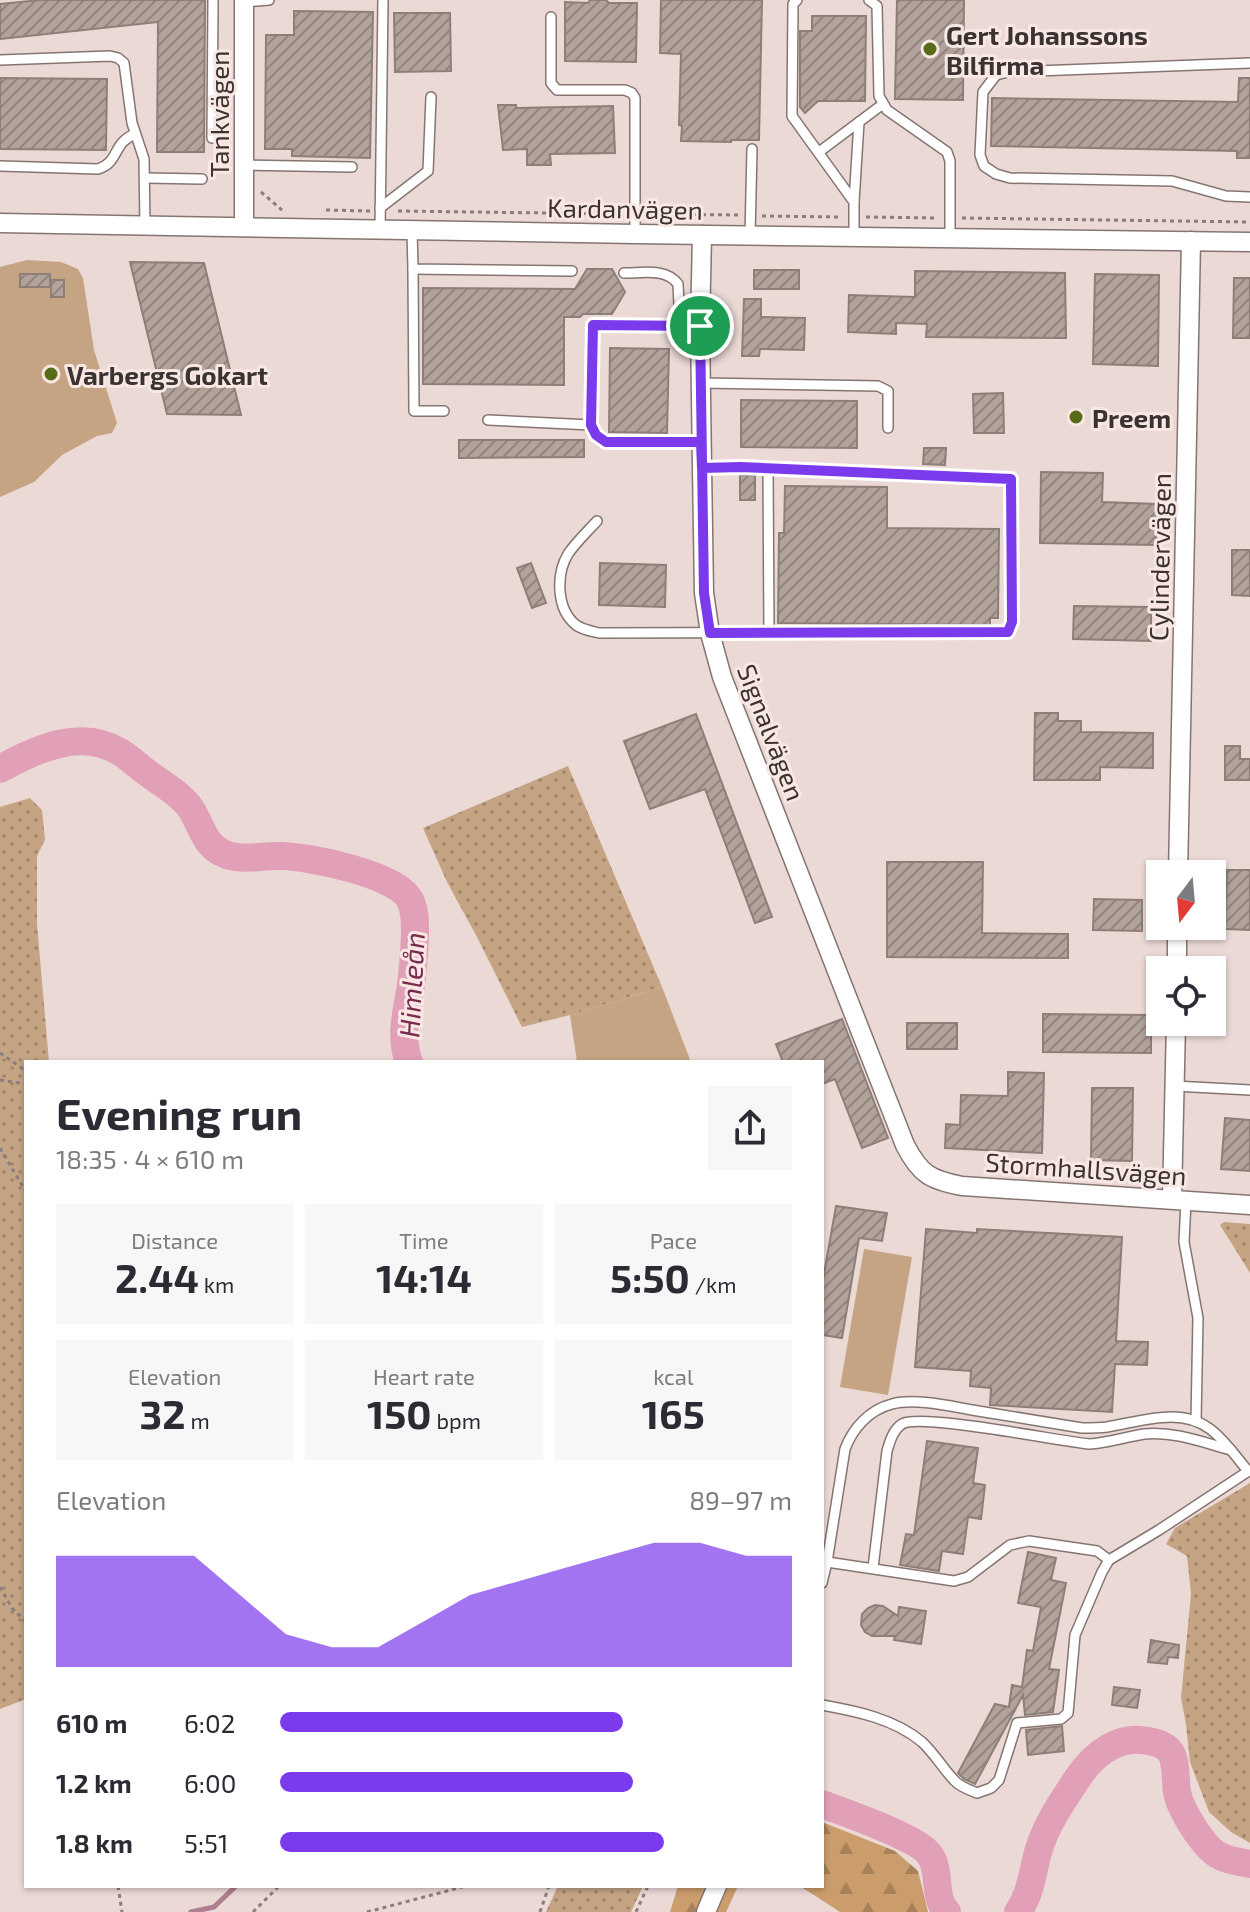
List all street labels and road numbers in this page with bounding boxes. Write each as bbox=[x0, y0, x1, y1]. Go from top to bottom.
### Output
street label: Tankvägen bbox=[203, 51, 234, 177]
street label: Kardanvägen bbox=[547, 191, 703, 225]
street label: Cylindervägen bbox=[1142, 473, 1176, 641]
street label: Signalvägen bbox=[732, 659, 812, 805]
street label: Stormhallsvägen bbox=[984, 1146, 1188, 1190]

